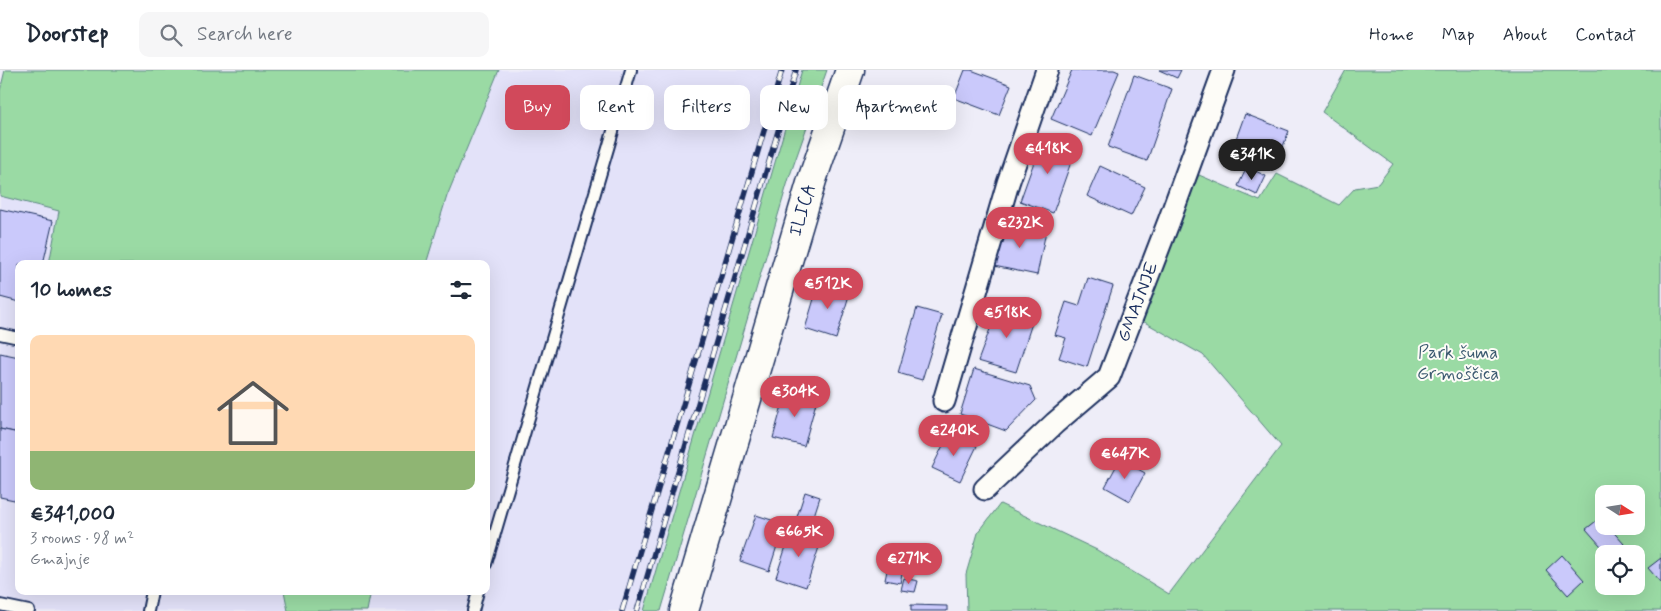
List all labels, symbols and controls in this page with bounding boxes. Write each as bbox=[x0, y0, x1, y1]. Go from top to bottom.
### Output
search box bbox=[139, 12, 489, 57]
text: Doorstep bbox=[25, 19, 109, 50]
icon: search bbox=[157, 21, 185, 49]
text: Search here bbox=[197, 22, 293, 47]
text: Home bbox=[1369, 23, 1414, 47]
text: Map bbox=[1442, 23, 1475, 47]
text: About bbox=[1503, 23, 1547, 47]
text: Contact bbox=[1575, 23, 1636, 47]
chip: Buy bbox=[505, 85, 570, 130]
chip: Rent bbox=[580, 85, 654, 130]
chip: Filters bbox=[664, 85, 750, 130]
chip: New bbox=[760, 85, 828, 130]
chip: Apartment bbox=[838, 85, 956, 130]
pin: €418K bbox=[1013, 132, 1083, 175]
text: €418K bbox=[1025, 138, 1071, 159]
pin: €341K bbox=[1217, 138, 1287, 181]
text: €341K bbox=[1230, 144, 1274, 165]
street label: ILICA bbox=[784, 181, 822, 239]
pin: €232K bbox=[985, 206, 1055, 249]
text: €232K bbox=[997, 212, 1043, 233]
street label: GMAJNJE bbox=[1112, 258, 1164, 346]
pin: €512K bbox=[793, 268, 863, 310]
text: €512K bbox=[804, 273, 852, 294]
text: 10 homes bbox=[30, 276, 112, 304]
icon: filters bbox=[447, 276, 475, 304]
pin: €518K bbox=[972, 296, 1042, 339]
text: €518K bbox=[984, 302, 1030, 323]
park label: Park šuma Grmoščica bbox=[1417, 341, 1499, 386]
icon: home bbox=[208, 368, 298, 458]
pin: €304K bbox=[760, 376, 830, 418]
text: €304K bbox=[771, 381, 819, 402]
pin: €240K bbox=[919, 414, 989, 457]
text: €240K bbox=[930, 420, 978, 441]
pin: €647K bbox=[1090, 438, 1160, 480]
text: €647K bbox=[1101, 443, 1149, 464]
north arrow bbox=[1595, 485, 1645, 535]
map controls bbox=[1595, 485, 1645, 595]
text: €341,000 bbox=[30, 500, 115, 528]
pin: €665K bbox=[764, 516, 834, 558]
text: €665K bbox=[775, 521, 823, 542]
text: 3 rooms · 98 m² bbox=[30, 528, 134, 549]
pin: €271K bbox=[874, 542, 944, 585]
button: locate bbox=[1595, 545, 1645, 595]
text: €271K bbox=[887, 548, 931, 569]
text: Gmajnje bbox=[30, 549, 90, 570]

